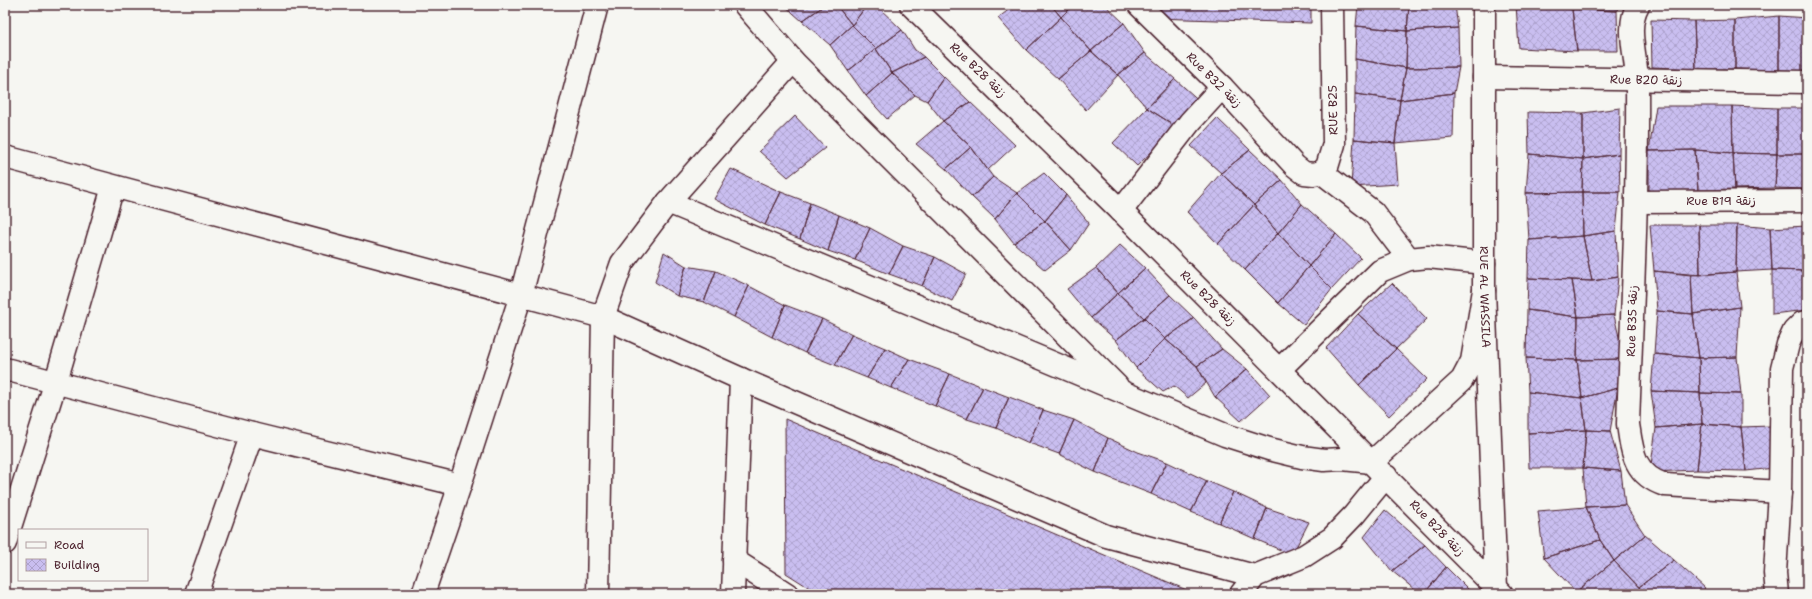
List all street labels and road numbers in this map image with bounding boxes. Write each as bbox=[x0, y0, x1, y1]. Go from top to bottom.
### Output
street label: Rue B28 زنقة bbox=[946, 39, 1010, 101]
street label: Rue B32 زنقة bbox=[1183, 49, 1245, 111]
street label: Rue B20 زنقة bbox=[1610, 71, 1682, 89]
street label: RUE B25 bbox=[1325, 85, 1341, 135]
street label: Rue B19 زنقة bbox=[1686, 193, 1756, 209]
street label: RUE AL WASSILA bbox=[1476, 246, 1494, 348]
street label: Rue B28 زنقة bbox=[1177, 267, 1239, 329]
street label: Rue B35 زنقة bbox=[1623, 285, 1641, 357]
street label: Rue B28 زنقة bbox=[1406, 496, 1468, 560]

